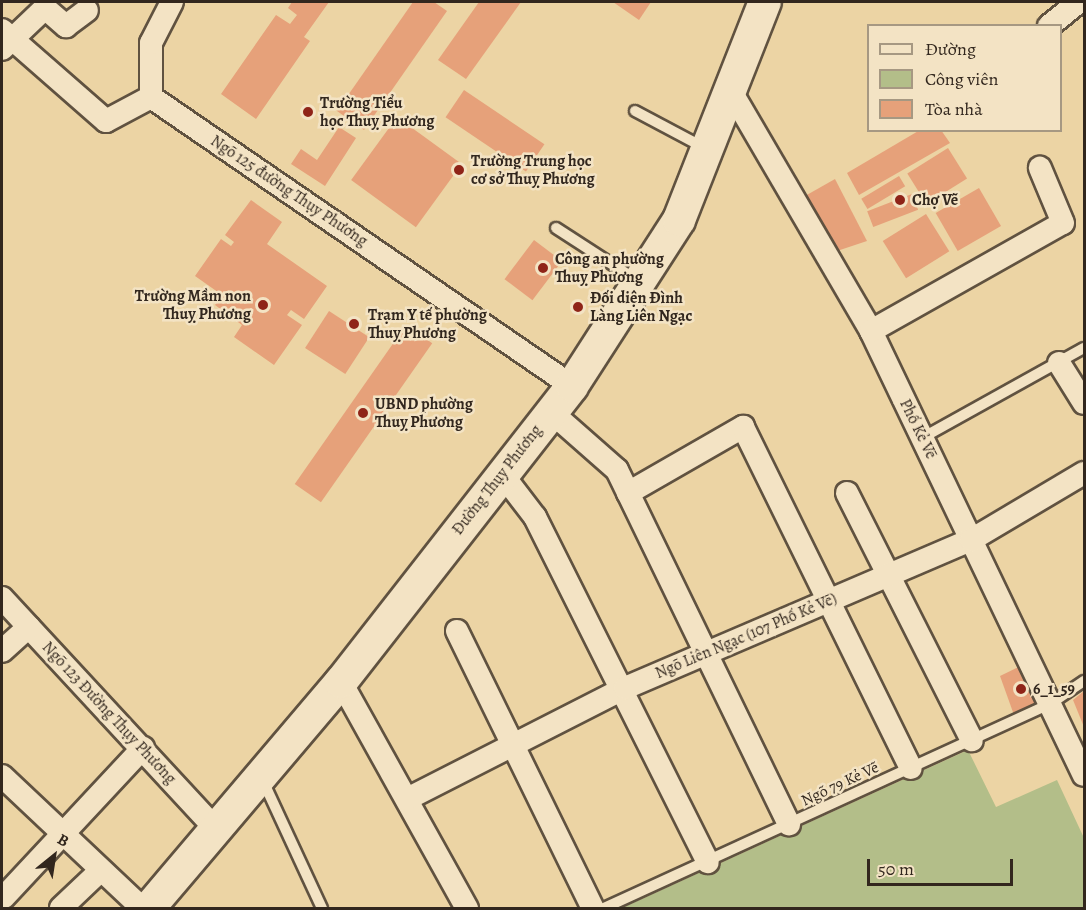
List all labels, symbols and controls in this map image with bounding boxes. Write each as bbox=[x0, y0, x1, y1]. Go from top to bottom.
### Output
legend bbox=[867, 24, 1062, 132]
text: Đường bbox=[925, 37, 976, 61]
text: Công viên bbox=[925, 67, 998, 91]
place label: Trường Tiểu học Thuỵ Phương bbox=[320, 93, 434, 131]
text: Tòa nhà bbox=[925, 97, 983, 121]
marker: Trường Tiểu học Thuỵ Phương bbox=[301, 105, 315, 119]
street label: Ngõ 125 đường Thụy Phương bbox=[207, 131, 371, 251]
place label: Trường Trung học cơ sở Thuỵ Phương bbox=[471, 151, 595, 189]
marker: Trường Trung học cơ sở Thuỵ Phương bbox=[452, 163, 466, 177]
place label: Chợ Vẽ bbox=[912, 190, 958, 210]
marker: Chợ Vẽ bbox=[893, 193, 907, 207]
place label: Công an phường Thuỵ Phương bbox=[555, 249, 664, 287]
marker: Công an phường Thuỵ Phương bbox=[536, 261, 550, 275]
place label: Trường Mầm non Thuỵ Phương bbox=[135, 286, 251, 324]
place label: Đối diện Đình Làng Liên Ngạc bbox=[590, 288, 692, 326]
marker: Trường Mầm non Thuỵ Phương bbox=[256, 298, 270, 312]
marker: Đối diện Đình Làng Liên Ngạc bbox=[571, 300, 585, 314]
place label: Trạm Y tế phường Thuỵ Phương bbox=[368, 305, 487, 343]
marker: Trạm Y tế phường Thuỵ Phương bbox=[345, 315, 363, 333]
place label: UBND phường Thuỵ Phương bbox=[375, 394, 473, 432]
street label: Phố Kẻ Vẽ bbox=[895, 396, 941, 462]
marker: UBND phường Thuỵ Phương bbox=[356, 406, 370, 420]
street label: Đường Thụy Phương bbox=[448, 421, 546, 539]
street label: Ngõ Liên Ngạc (107 Phố Kẻ Vẽ) bbox=[652, 589, 840, 683]
street label: Ngõ 123 Đường Thụy Phương bbox=[38, 638, 180, 788]
place label: 6_1_59 bbox=[1033, 679, 1075, 699]
marker: 6_1_59 bbox=[1014, 682, 1028, 696]
street label: Ngõ 79 Kẻ Vẽ bbox=[798, 758, 882, 810]
north arrow bbox=[24, 826, 84, 886]
text: B bbox=[53, 828, 73, 852]
scale bar bbox=[870, 847, 1016, 885]
text: 50 m bbox=[878, 857, 914, 881]

